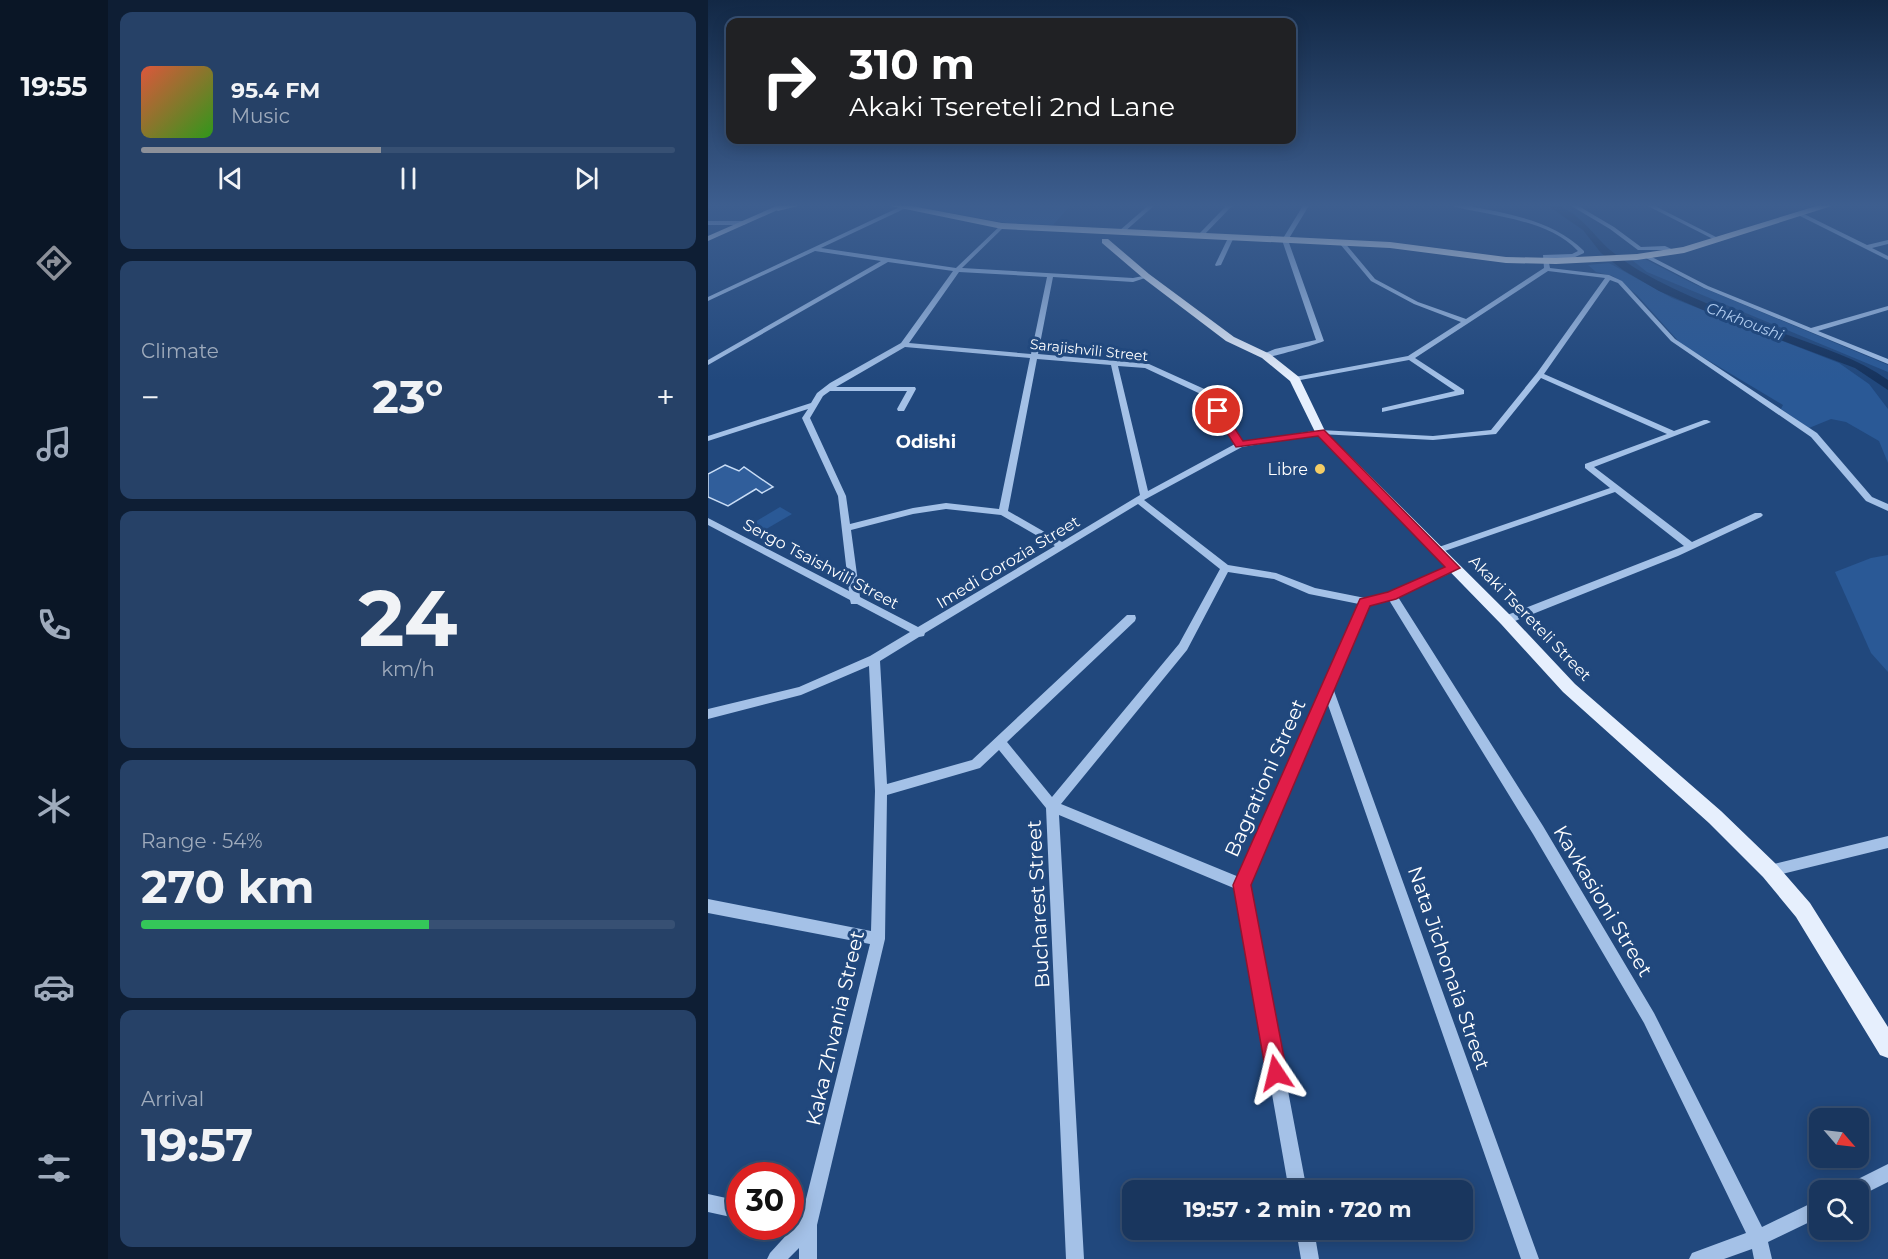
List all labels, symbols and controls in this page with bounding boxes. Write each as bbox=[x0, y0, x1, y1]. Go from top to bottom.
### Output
text: 310 m bbox=[849, 38, 975, 90]
icon: right bbox=[750, 42, 828, 120]
text: 19:55 bbox=[21, 70, 87, 103]
text: 95.4 FM bbox=[231, 77, 320, 104]
text: Akaki Tsereteli 2nd Lane bbox=[849, 90, 1175, 123]
text: Music bbox=[231, 104, 290, 128]
icon: previous bbox=[214, 162, 247, 195]
icon: pause bbox=[392, 162, 425, 195]
icon: next bbox=[570, 162, 603, 195]
icon: directions bbox=[33, 242, 75, 284]
water label: Chkhoushi bbox=[1704, 298, 1787, 345]
street label: Sarajishvili Street bbox=[1029, 335, 1149, 365]
text: Climate bbox=[141, 339, 219, 363]
text: 23° bbox=[372, 369, 444, 424]
text: − bbox=[141, 377, 160, 417]
text: + bbox=[656, 377, 675, 417]
pin bbox=[1192, 385, 1243, 436]
icon: arrive bbox=[1201, 394, 1234, 427]
icon: music bbox=[33, 423, 75, 465]
district label: Odishi bbox=[896, 431, 956, 453]
place label: Libre bbox=[1268, 460, 1308, 479]
marker: Libre bbox=[1313, 462, 1327, 476]
street label: Imedi Gorozia Street bbox=[933, 511, 1084, 612]
street label: Sergo Tsaishvili Street bbox=[740, 515, 903, 613]
street label: Akaki Tsereteli Street bbox=[1465, 551, 1595, 685]
text: 24 bbox=[359, 570, 457, 666]
icon: phone bbox=[33, 604, 75, 646]
text: km/h bbox=[381, 657, 435, 681]
street label: Bagrationi Street bbox=[1219, 695, 1311, 861]
icon: climate bbox=[33, 785, 75, 827]
street label: Bucharest Street bbox=[1022, 819, 1054, 989]
street label: Kavkasioni Street bbox=[1548, 821, 1658, 981]
text: Range · 54% bbox=[141, 829, 263, 853]
text: 270 km bbox=[141, 859, 314, 914]
street label: Nata Jichonaia Street bbox=[1403, 863, 1495, 1073]
street label: Kaka Zhvania Street bbox=[801, 928, 869, 1128]
icon: car bbox=[33, 966, 75, 1008]
position arrow bbox=[1244, 1041, 1308, 1105]
text: Arrival bbox=[141, 1087, 204, 1111]
north arrow bbox=[1809, 1108, 1869, 1168]
map controls bbox=[1809, 1108, 1869, 1240]
text: 19:57 bbox=[141, 1117, 253, 1172]
icon: filters bbox=[33, 1147, 75, 1189]
speed limit sign: 30 bbox=[726, 1162, 804, 1240]
button: search bbox=[1809, 1180, 1869, 1240]
text: 19:57 · 2 min · 720 m bbox=[1183, 1196, 1412, 1223]

